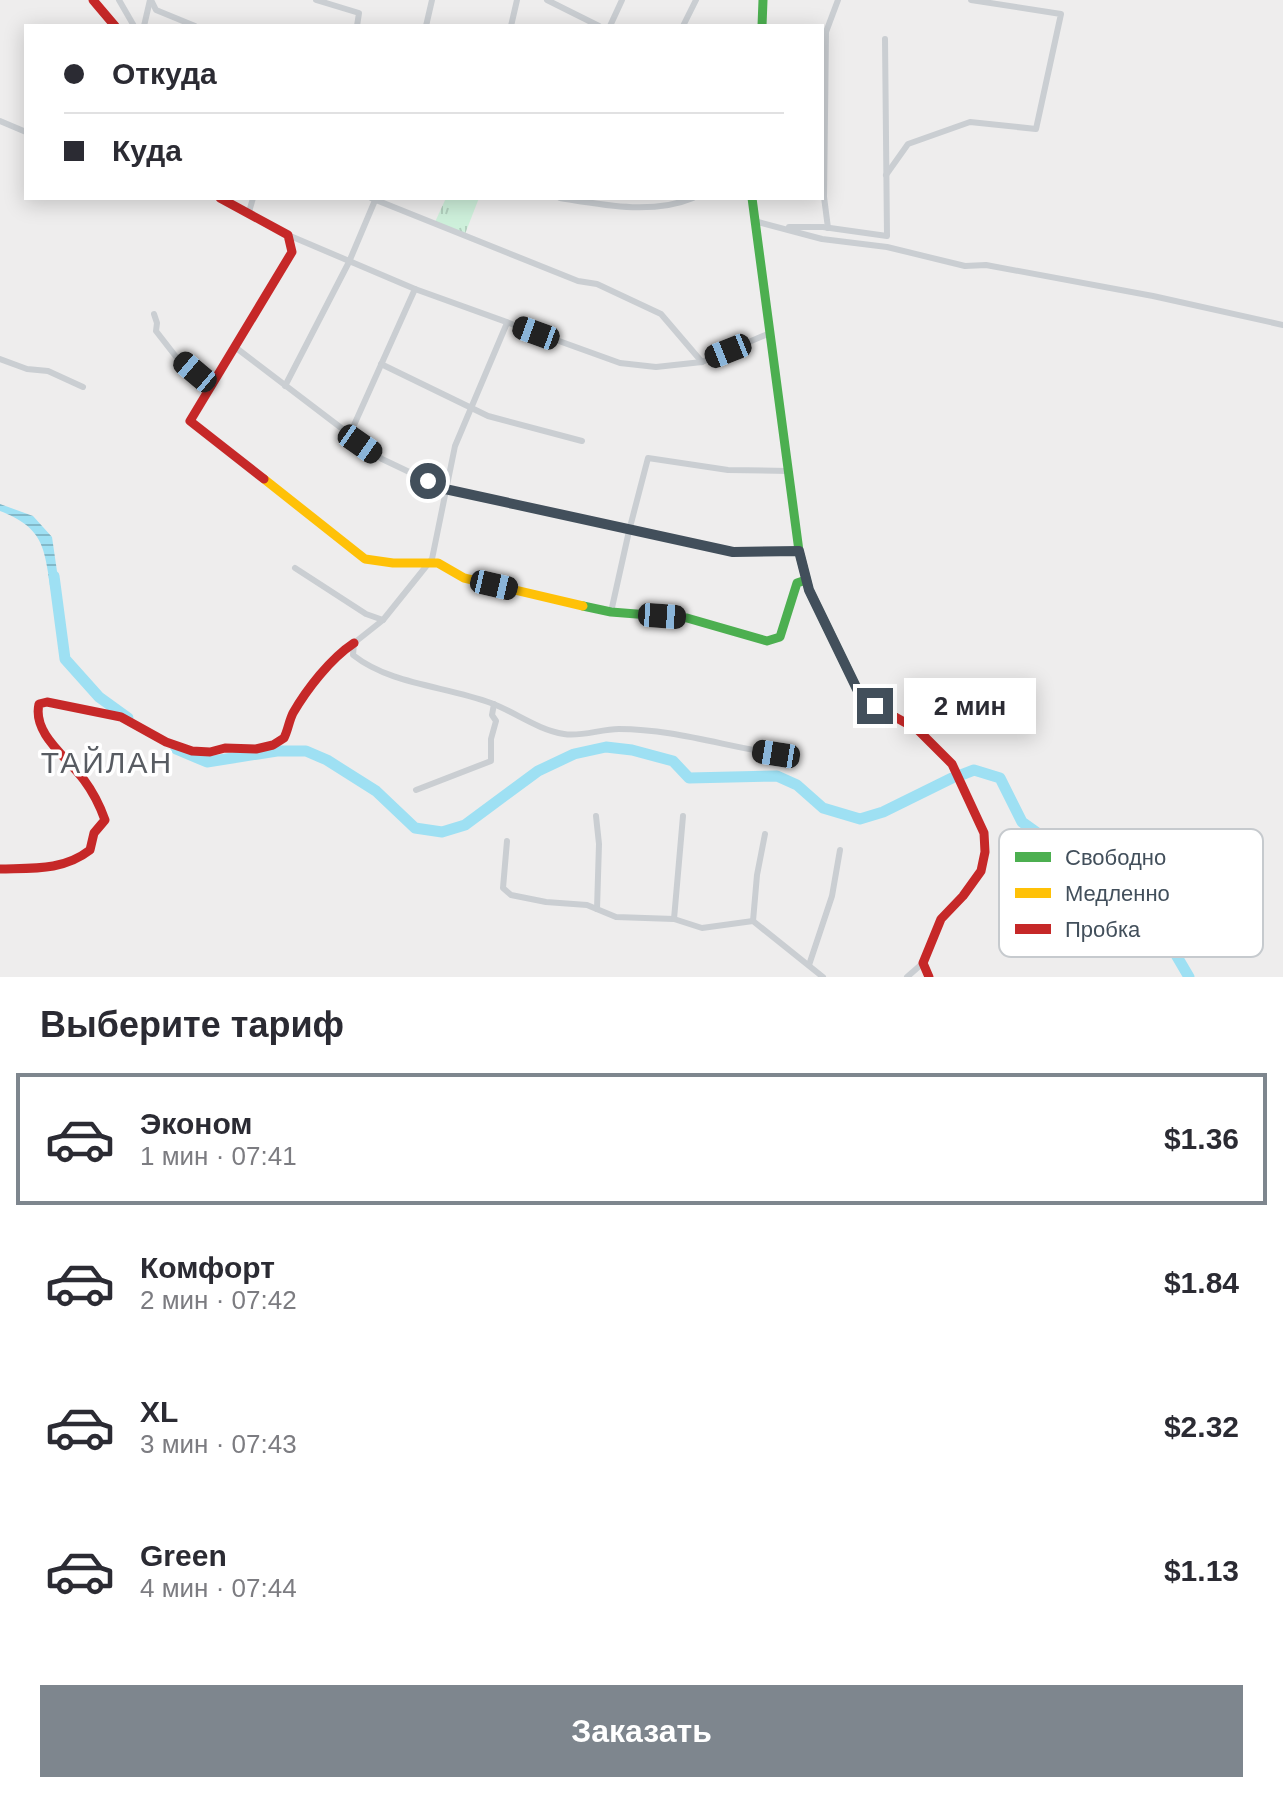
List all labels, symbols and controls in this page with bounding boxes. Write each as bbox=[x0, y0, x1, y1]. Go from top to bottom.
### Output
text: Откуда bbox=[112, 57, 217, 90]
text: Куда bbox=[112, 134, 182, 167]
car bbox=[509, 314, 563, 352]
car bbox=[701, 331, 755, 371]
car bbox=[169, 347, 221, 397]
car bbox=[333, 420, 387, 468]
route start bbox=[410, 463, 446, 499]
car bbox=[468, 568, 520, 602]
car bbox=[637, 602, 687, 630]
callout: 2 мин bbox=[903, 678, 1035, 734]
route end bbox=[857, 688, 893, 724]
text: 2 мин bbox=[934, 691, 1006, 721]
car bbox=[750, 738, 802, 770]
district label: ТАЙЛАН bbox=[41, 746, 173, 779]
legend bbox=[999, 829, 1263, 957]
text: Свободно bbox=[1065, 845, 1166, 870]
text: Медленно bbox=[1065, 881, 1170, 906]
text: Пробка bbox=[1065, 917, 1141, 942]
text: Выберите тариф bbox=[40, 1004, 344, 1045]
icon: car bbox=[44, 1103, 116, 1175]
text: Эконом bbox=[140, 1107, 253, 1140]
text: $1.36 bbox=[1164, 1122, 1239, 1155]
text: 1 мин · 07:41 bbox=[140, 1141, 297, 1171]
icon: car bbox=[44, 1247, 116, 1319]
text: Комфорт bbox=[140, 1251, 275, 1284]
text: $1.84 bbox=[1164, 1266, 1239, 1299]
text: 2 мин · 07:42 bbox=[140, 1285, 297, 1315]
icon: car bbox=[44, 1391, 116, 1463]
text: XL bbox=[140, 1395, 178, 1428]
text: $2.32 bbox=[1164, 1410, 1239, 1443]
text: 3 мин · 07:43 bbox=[140, 1429, 297, 1459]
icon: car bbox=[44, 1535, 116, 1607]
text: Green bbox=[140, 1539, 227, 1572]
text: $1.13 bbox=[1164, 1554, 1239, 1587]
text: 4 мин · 07:44 bbox=[140, 1573, 297, 1603]
button: Заказать bbox=[40, 1685, 1243, 1777]

